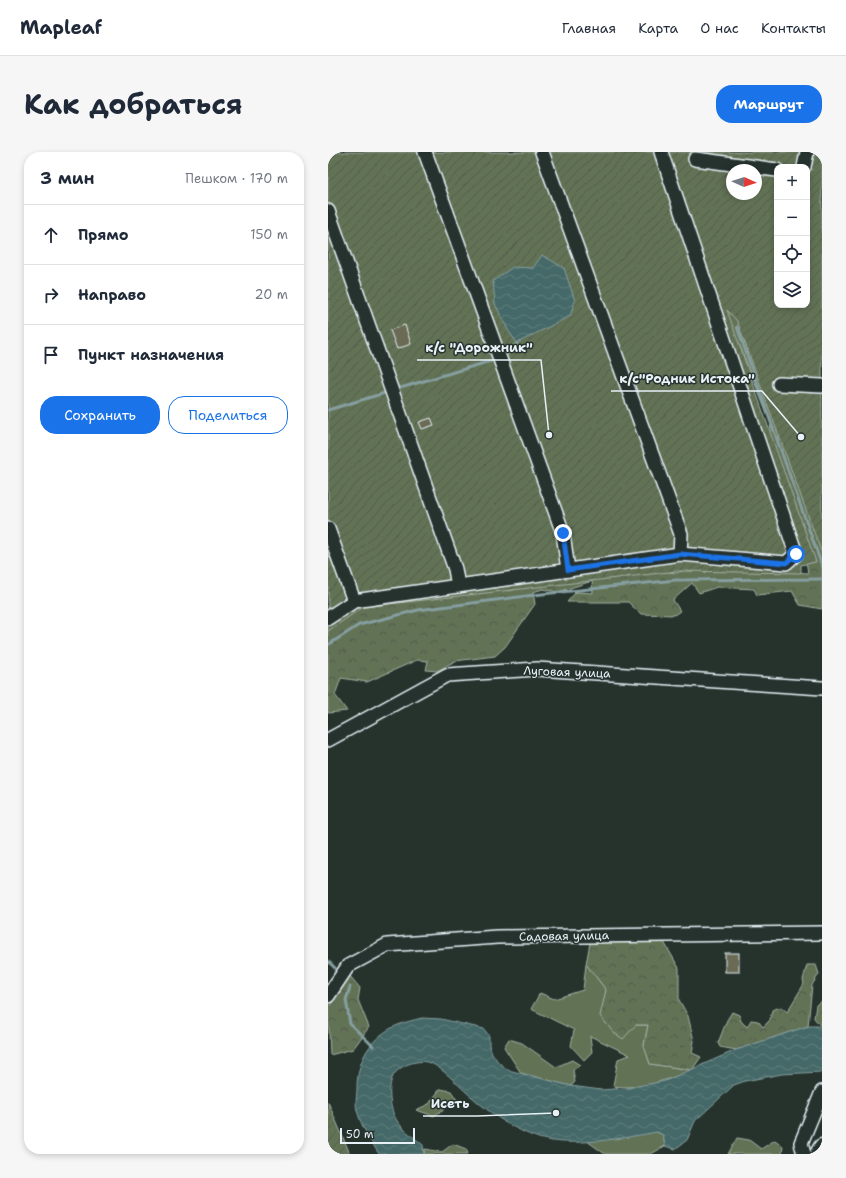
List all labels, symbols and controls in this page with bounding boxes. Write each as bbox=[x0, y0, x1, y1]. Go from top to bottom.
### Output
text: Mapleaf bbox=[20, 15, 102, 40]
text: Главная bbox=[562, 19, 616, 37]
text: Карта bbox=[638, 19, 678, 37]
text: О нас bbox=[700, 19, 739, 37]
text: Контакты bbox=[761, 19, 826, 37]
text: Как добраться bbox=[24, 85, 243, 123]
button: Маршрут bbox=[716, 85, 822, 123]
north arrow bbox=[726, 164, 762, 200]
map controls bbox=[774, 164, 810, 308]
button: + bbox=[774, 164, 810, 200]
text: 3 мин bbox=[40, 167, 95, 189]
text: Пешком · 170 m bbox=[185, 170, 288, 187]
button: − bbox=[774, 200, 810, 236]
icon: ahead bbox=[40, 224, 62, 246]
text: Прямо bbox=[78, 225, 128, 245]
text: 150 m bbox=[250, 226, 288, 243]
button: locate bbox=[774, 236, 810, 272]
button: layers bbox=[774, 272, 810, 308]
icon: right bbox=[40, 284, 62, 306]
text: Направо bbox=[78, 285, 146, 305]
text: 20 m bbox=[255, 286, 288, 303]
callout: к/с "Дорожник" bbox=[417, 335, 541, 360]
text: к/с "Дорожник" bbox=[425, 339, 533, 356]
icon: arrive bbox=[40, 344, 62, 366]
text: Пункт назначения bbox=[78, 345, 224, 365]
callout: к/с"Родник Истока" bbox=[611, 366, 762, 391]
text: к/с"Родник Истока" bbox=[619, 370, 755, 387]
button: Сохранить bbox=[40, 396, 160, 434]
button: Поделиться bbox=[168, 396, 288, 434]
route end bbox=[554, 524, 572, 542]
route start bbox=[787, 545, 805, 563]
street label: Луговая улица bbox=[523, 662, 611, 682]
street label: Садовая улица bbox=[519, 927, 610, 945]
callout: Исеть bbox=[423, 1091, 477, 1116]
text: Исеть bbox=[431, 1095, 469, 1112]
scale bar bbox=[340, 1126, 415, 1145]
text: 50 m bbox=[346, 1127, 374, 1142]

